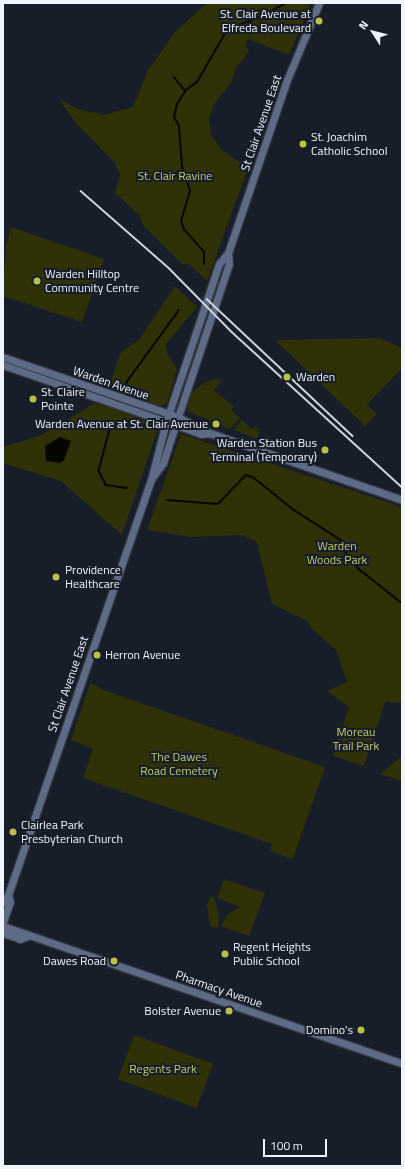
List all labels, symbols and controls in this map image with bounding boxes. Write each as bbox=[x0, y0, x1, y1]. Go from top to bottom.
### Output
place label: St. Clair Avenue at Elfreda Boulevard bbox=[220, 7, 311, 35]
north arrow bbox=[353, 12, 393, 52]
marker: St. Clair Avenue at Elfreda Boulevard bbox=[314, 16, 324, 26]
text: N bbox=[355, 17, 372, 33]
street label: St Clair Avenue East bbox=[238, 73, 284, 173]
place label: St. Joachim Catholic School bbox=[311, 130, 387, 158]
marker: St. Joachim Catholic School bbox=[298, 139, 308, 149]
park label: St. Clair Ravine bbox=[138, 169, 212, 183]
place label: Warden Hilltop Community Centre bbox=[45, 267, 139, 295]
marker: Warden Hilltop Community Centre bbox=[32, 276, 42, 286]
street label: Warden Avenue bbox=[71, 363, 151, 403]
place label: Warden bbox=[296, 370, 335, 384]
marker: Warden bbox=[281, 371, 293, 383]
place label: St. Claire Pointe bbox=[41, 385, 85, 413]
marker: St. Claire Pointe bbox=[28, 394, 38, 404]
place label: Warden Avenue at St. Clair Avenue bbox=[35, 417, 208, 431]
marker: Warden Avenue at St. Clair Avenue bbox=[211, 419, 221, 429]
place label: Warden Station Bus Terminal (Temporary) bbox=[211, 436, 317, 464]
marker: Warden Station Bus Terminal (Temporary) bbox=[320, 445, 330, 455]
park label: Warden Woods Park bbox=[307, 539, 367, 567]
place label: Providence Healthcare bbox=[65, 563, 121, 591]
marker: Providence Healthcare bbox=[50, 571, 62, 583]
street label: St Clair Avenue East bbox=[45, 634, 91, 734]
place label: Herron Avenue bbox=[105, 648, 180, 662]
marker: Herron Avenue bbox=[92, 650, 102, 660]
park label: Moreau Trail Park bbox=[333, 725, 379, 753]
park label: The Dawes Road Cemetery bbox=[140, 750, 218, 778]
place label: Clairlea Park Presbyterian Church bbox=[21, 818, 123, 846]
marker: Clairlea Park Presbyterian Church bbox=[8, 827, 18, 837]
place label: Regent Heights Public School bbox=[233, 940, 311, 968]
marker: Regent Heights Public School bbox=[220, 949, 230, 959]
place label: Dawes Road bbox=[43, 954, 106, 968]
marker: Dawes Road bbox=[109, 956, 119, 966]
street label: Pharmacy Avenue bbox=[174, 967, 264, 1011]
place label: Bolster Avenue bbox=[144, 1004, 221, 1018]
marker: Bolster Avenue bbox=[224, 1006, 234, 1016]
place label: Domino's bbox=[306, 1023, 353, 1037]
marker: Domino's bbox=[356, 1025, 366, 1035]
park label: Regents Park bbox=[129, 1062, 197, 1076]
scale bar bbox=[265, 1131, 329, 1157]
text: 100 m bbox=[270, 1136, 303, 1155]

